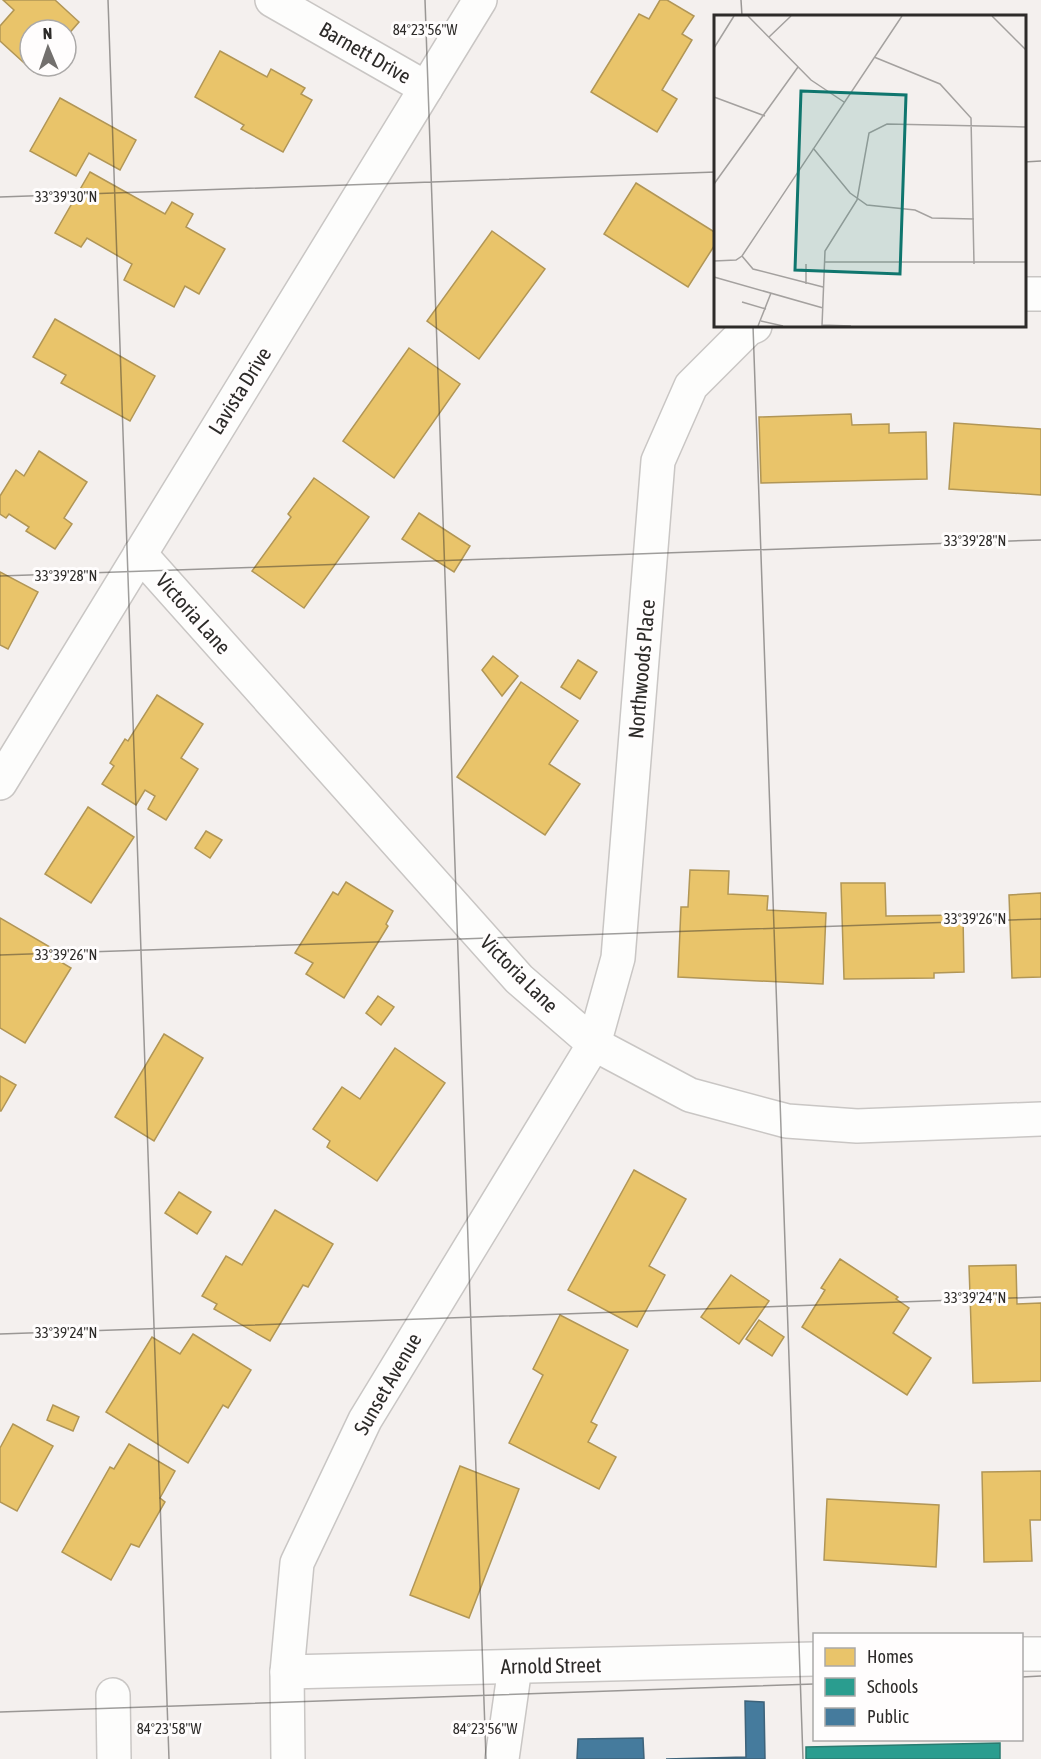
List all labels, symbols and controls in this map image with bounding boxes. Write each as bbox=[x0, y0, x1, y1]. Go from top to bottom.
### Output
inset map bbox=[714, 15, 1026, 327]
street label: Barnett Drive bbox=[316, 16, 415, 88]
north arrow bbox=[18, 18, 78, 78]
text: 84°23'56"W bbox=[393, 21, 457, 38]
text: N bbox=[42, 24, 53, 42]
text: 33°39'30"N bbox=[35, 188, 97, 205]
street label: Lavista Drive bbox=[203, 342, 275, 438]
text: 33°39'28"N bbox=[944, 532, 1006, 549]
text: 33°39'28"N bbox=[35, 567, 97, 584]
street label: Victoria Lane bbox=[151, 568, 236, 658]
street label: Northwoods Place bbox=[623, 598, 659, 740]
text: 33°39'26"N bbox=[944, 910, 1006, 927]
street label: Victoria Lane bbox=[476, 929, 564, 1017]
text: 33°39'26"N bbox=[35, 946, 97, 963]
text: 33°39'24"N bbox=[944, 1289, 1006, 1306]
text: 33°39'24"N bbox=[35, 1324, 97, 1341]
street label: Sunset Avenue bbox=[348, 1329, 426, 1438]
legend bbox=[813, 1633, 1023, 1741]
text: Homes bbox=[867, 1646, 913, 1667]
street label: Arnold Street bbox=[500, 1652, 602, 1678]
text: Schools bbox=[867, 1676, 918, 1697]
text: Public bbox=[867, 1706, 909, 1727]
text: 84°23'58"W bbox=[137, 1720, 201, 1737]
text: 84°23'56"W bbox=[453, 1720, 517, 1737]

